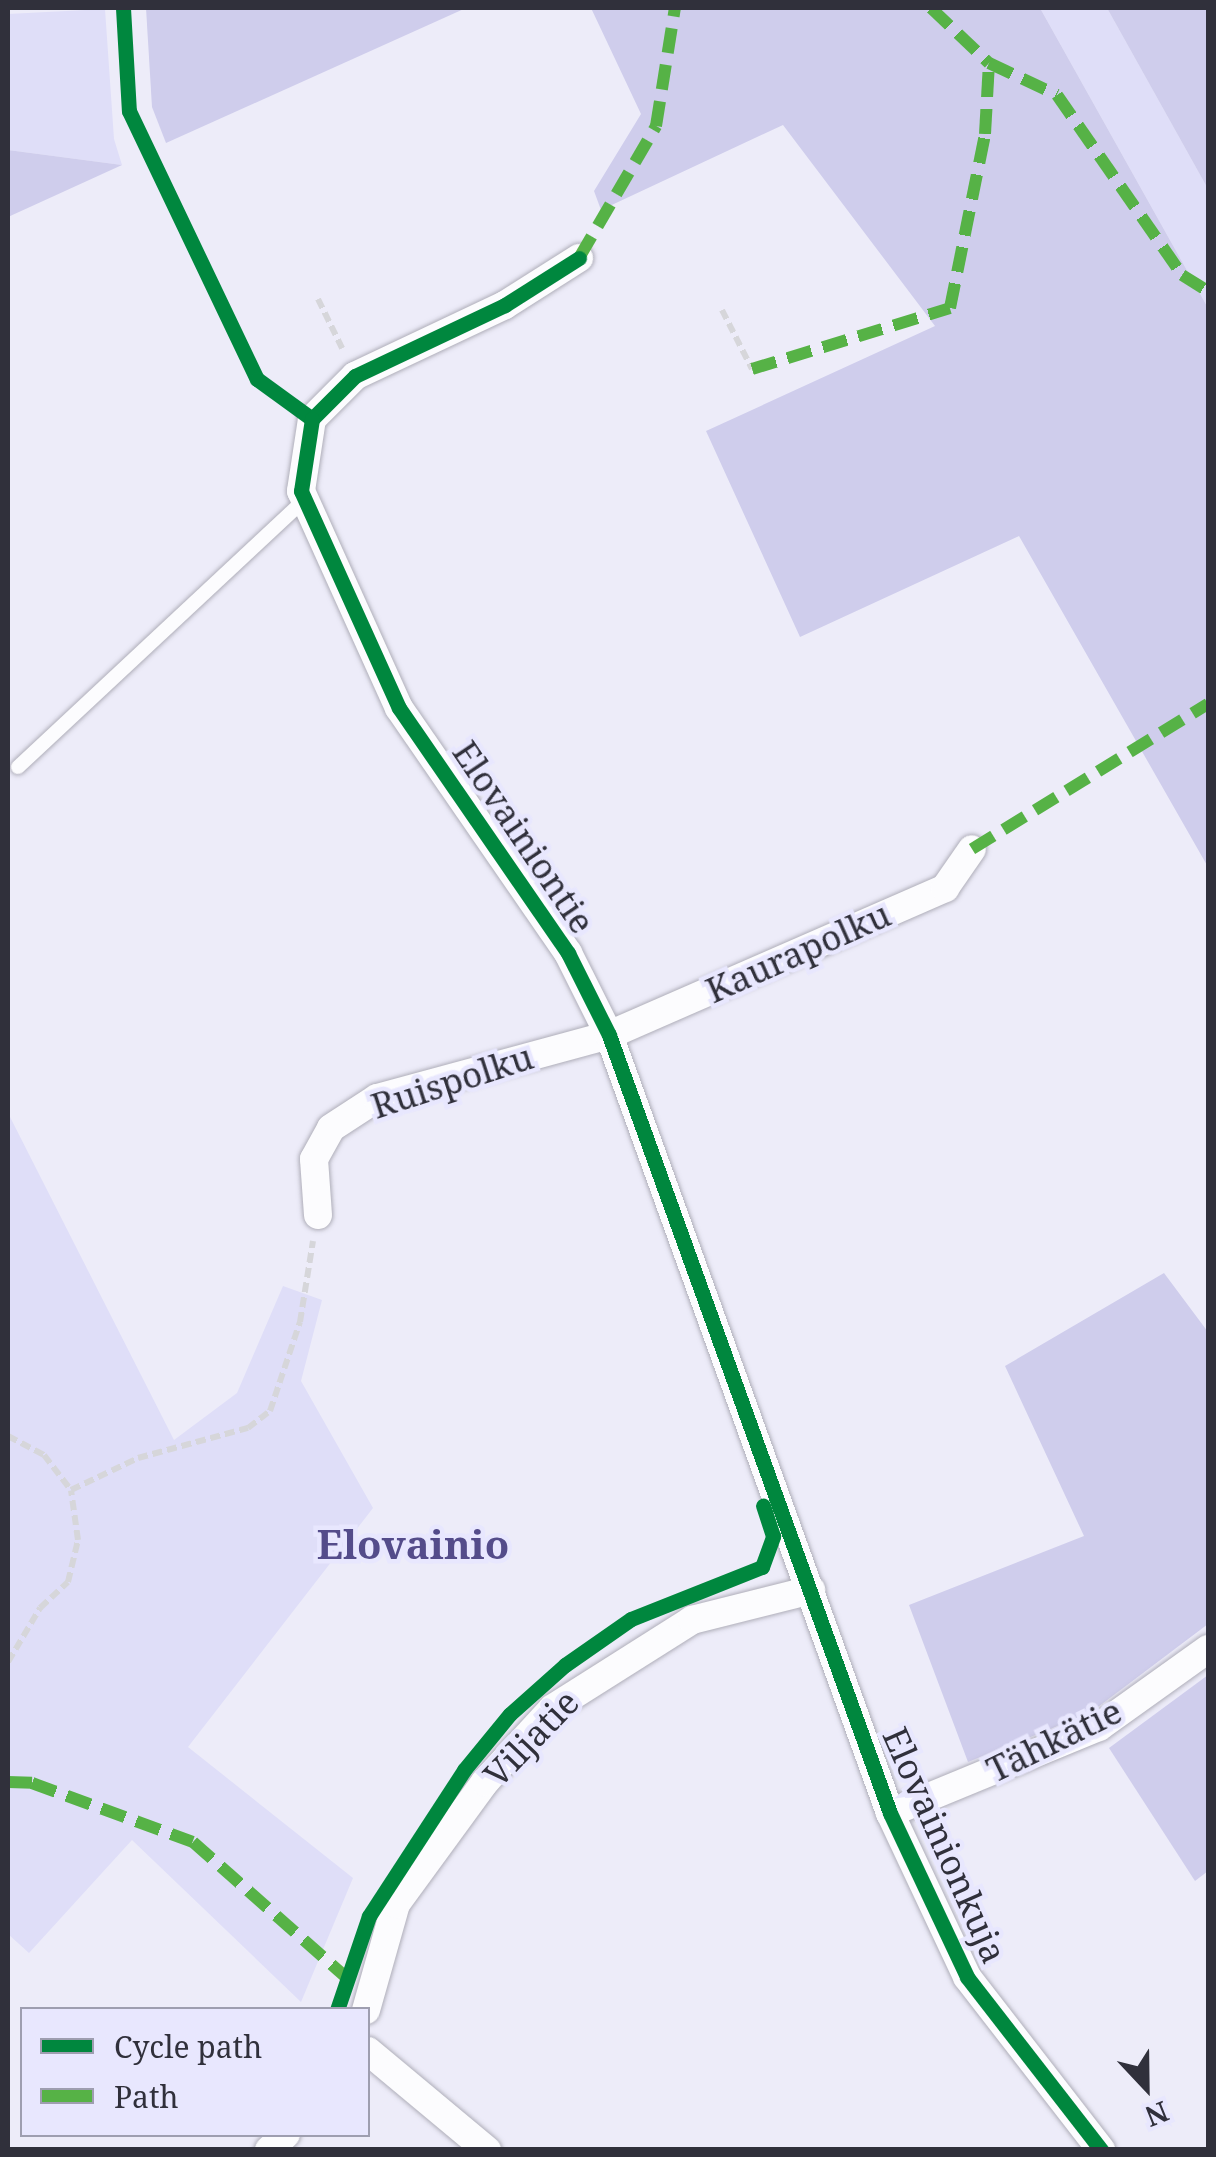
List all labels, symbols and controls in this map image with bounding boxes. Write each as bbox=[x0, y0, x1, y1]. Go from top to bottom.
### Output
street label: Elovainiontie bbox=[444, 733, 604, 941]
street label: Kaurapolku bbox=[699, 893, 897, 1011]
street label: Ruispolku bbox=[366, 1035, 538, 1127]
district label: Elovainio bbox=[317, 1520, 509, 1568]
street label: Viljatie bbox=[475, 1681, 587, 1795]
street label: Tähkätie bbox=[980, 1689, 1128, 1791]
street label: Elovainionkuja bbox=[874, 1721, 1016, 1969]
legend bbox=[20, 2007, 370, 2137]
text: Cycle path bbox=[114, 2026, 262, 2067]
north arrow bbox=[1096, 2037, 1196, 2137]
text: Path bbox=[114, 2076, 179, 2117]
text: N bbox=[1140, 2093, 1175, 2137]

